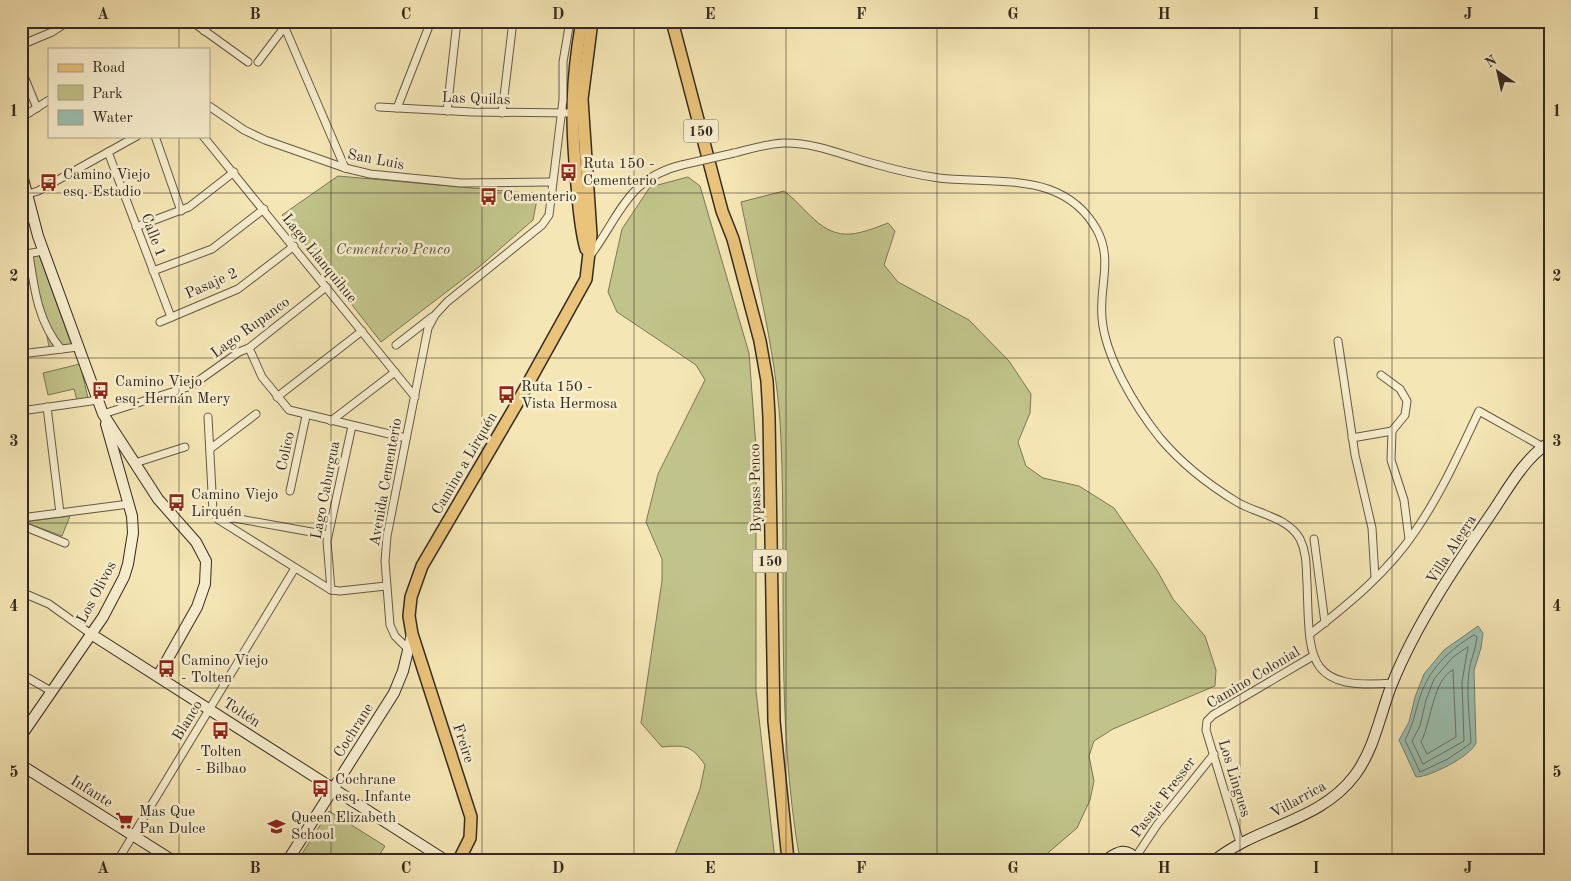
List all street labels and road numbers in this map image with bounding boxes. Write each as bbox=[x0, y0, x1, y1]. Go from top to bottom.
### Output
street label: Las Quilas bbox=[441, 91, 511, 108]
road number: 150 bbox=[684, 120, 718, 142]
street label: San Luis bbox=[346, 148, 405, 173]
street label: Calle 1 bbox=[137, 212, 168, 259]
street label: Lago Llanquihue bbox=[279, 212, 359, 306]
street label: Pasaje 2 bbox=[183, 266, 240, 303]
street label: Lago Rupanco bbox=[209, 295, 293, 362]
street label: Camino a Lirquén bbox=[430, 410, 501, 518]
street label: Avenida Cementerio bbox=[368, 417, 405, 548]
street label: Colico bbox=[275, 430, 298, 472]
street label: Lago Caburgua bbox=[310, 439, 343, 541]
street label: Bypass Penco bbox=[748, 443, 765, 533]
street label: Villa Alegra bbox=[1425, 512, 1480, 587]
road number: 150 bbox=[752, 550, 788, 572]
street label: Los Olivos bbox=[75, 559, 120, 626]
street label: Camino Colonial bbox=[1205, 645, 1303, 712]
street label: Toltén bbox=[220, 696, 263, 731]
street label: Blanco bbox=[171, 698, 206, 743]
street label: Cochrane bbox=[332, 701, 377, 761]
street label: Freire bbox=[449, 722, 476, 765]
street label: Los Lingues bbox=[1215, 738, 1252, 819]
street label: Pasaje Fresser bbox=[1129, 755, 1199, 841]
street label: Infante bbox=[67, 774, 115, 811]
street label: Villarrica bbox=[1269, 779, 1329, 822]

